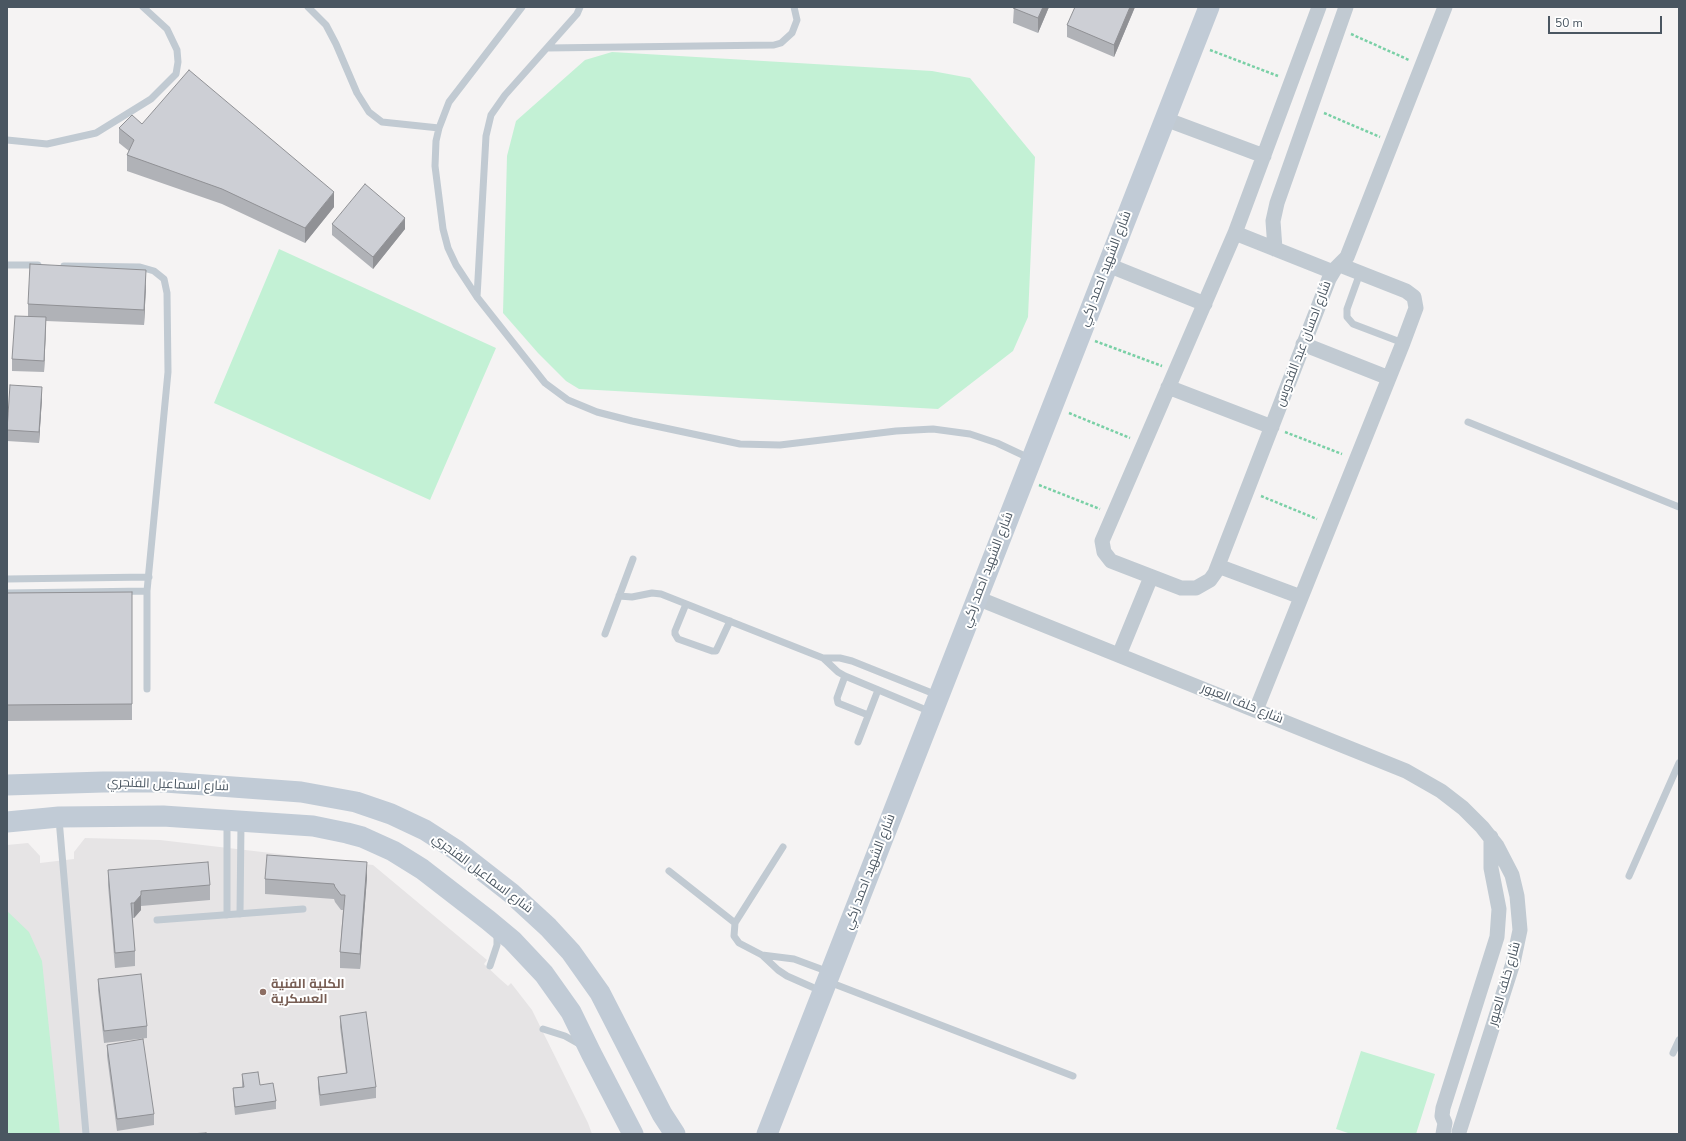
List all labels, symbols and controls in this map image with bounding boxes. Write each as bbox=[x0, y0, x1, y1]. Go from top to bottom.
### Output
scale bar bbox=[1550, 8, 1664, 34]
text: 50 m bbox=[1555, 15, 1583, 31]
street label: شارع الشهيد احمد زكي bbox=[1077, 209, 1135, 329]
street label: شارع احسان عبد القدوس bbox=[1273, 279, 1335, 409]
street label: شارع الشهيد احمد زكي bbox=[959, 510, 1017, 630]
street label: شارع خلف العبور bbox=[1199, 680, 1285, 728]
street label: شارع اسماعيل الفنجري bbox=[107, 775, 229, 795]
street label: شارع الشهيد احمد زكي bbox=[841, 812, 899, 932]
street label: شارع اسماعيل الفنجري bbox=[429, 831, 535, 917]
street label: شارع خلف العبور bbox=[1486, 940, 1524, 1028]
place label: الكلية الفنية العسكرية bbox=[271, 977, 345, 1008]
marker: الكلية الفنية العسكرية bbox=[258, 987, 268, 997]

